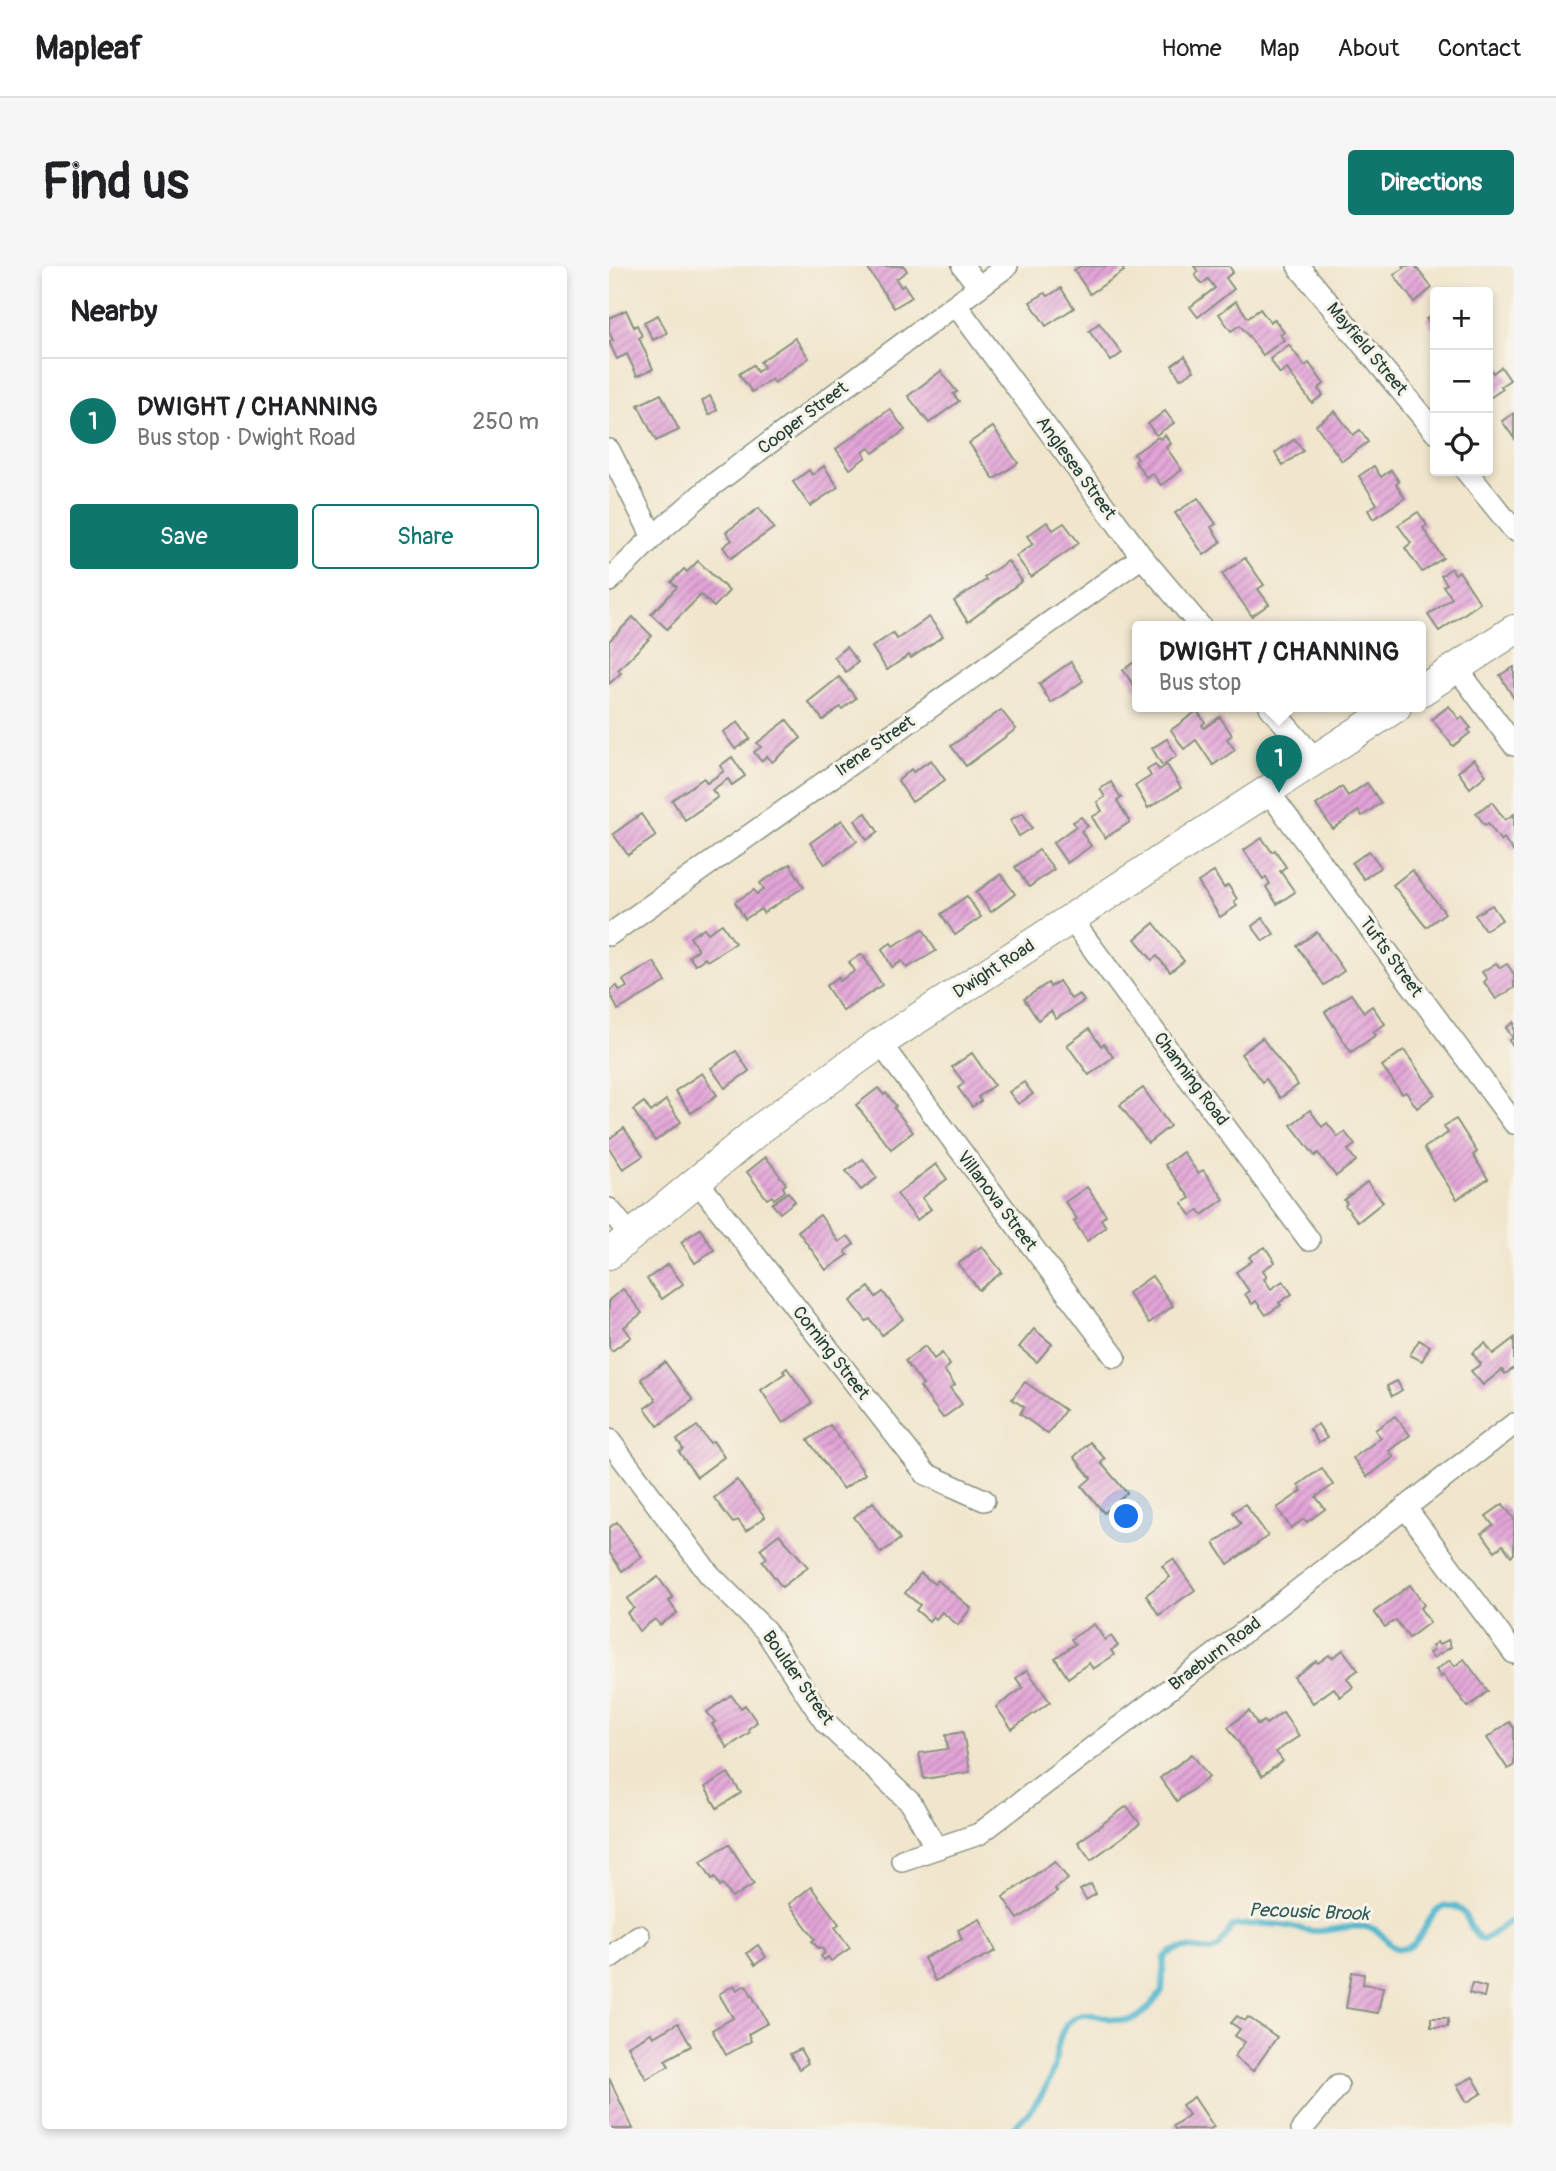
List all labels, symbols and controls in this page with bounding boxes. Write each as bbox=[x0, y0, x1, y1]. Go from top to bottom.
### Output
text: Mapleaf bbox=[35, 28, 143, 69]
text: Home bbox=[1161, 34, 1222, 63]
text: Map bbox=[1260, 34, 1300, 63]
text: About bbox=[1338, 34, 1400, 63]
text: Contact bbox=[1438, 34, 1521, 63]
button: Directions bbox=[1348, 150, 1514, 215]
text: Find us bbox=[42, 152, 189, 213]
map controls bbox=[1430, 287, 1493, 476]
button: + bbox=[1430, 287, 1493, 350]
text: Nearby bbox=[70, 293, 157, 330]
street label: Mayfield Street bbox=[1321, 298, 1413, 401]
button: − bbox=[1430, 350, 1493, 413]
street label: Cooper Street bbox=[753, 376, 853, 459]
text: DWIGHT / CHANNING bbox=[137, 391, 378, 423]
text: 1 bbox=[89, 407, 98, 436]
text: 250 m bbox=[473, 407, 539, 436]
street label: Anglesea Street bbox=[1031, 412, 1122, 525]
button: locate bbox=[1430, 413, 1493, 476]
text: Bus stop · Dwight Road bbox=[137, 423, 356, 452]
button: Save bbox=[70, 504, 298, 569]
button: Share bbox=[312, 504, 539, 569]
popup bbox=[1132, 621, 1426, 712]
text: DWIGHT / CHANNING bbox=[1159, 636, 1399, 668]
text: Bus stop bbox=[1159, 668, 1241, 697]
street label: Irene Street bbox=[831, 710, 920, 782]
pin: 1 bbox=[1256, 735, 1302, 793]
street label: Tufts Street bbox=[1354, 912, 1428, 1002]
street label: Dwight Road bbox=[949, 934, 1039, 1004]
street label: Channing Road bbox=[1148, 1028, 1234, 1130]
street label: Villanova Street bbox=[952, 1146, 1043, 1256]
street label: Corning Street bbox=[787, 1302, 875, 1405]
your location bbox=[1109, 1499, 1143, 1533]
street label: Braeburn Road bbox=[1164, 1612, 1266, 1696]
street label: Boulder Street bbox=[757, 1626, 839, 1730]
water label: Pecousic Brook bbox=[1248, 1898, 1372, 1926]

